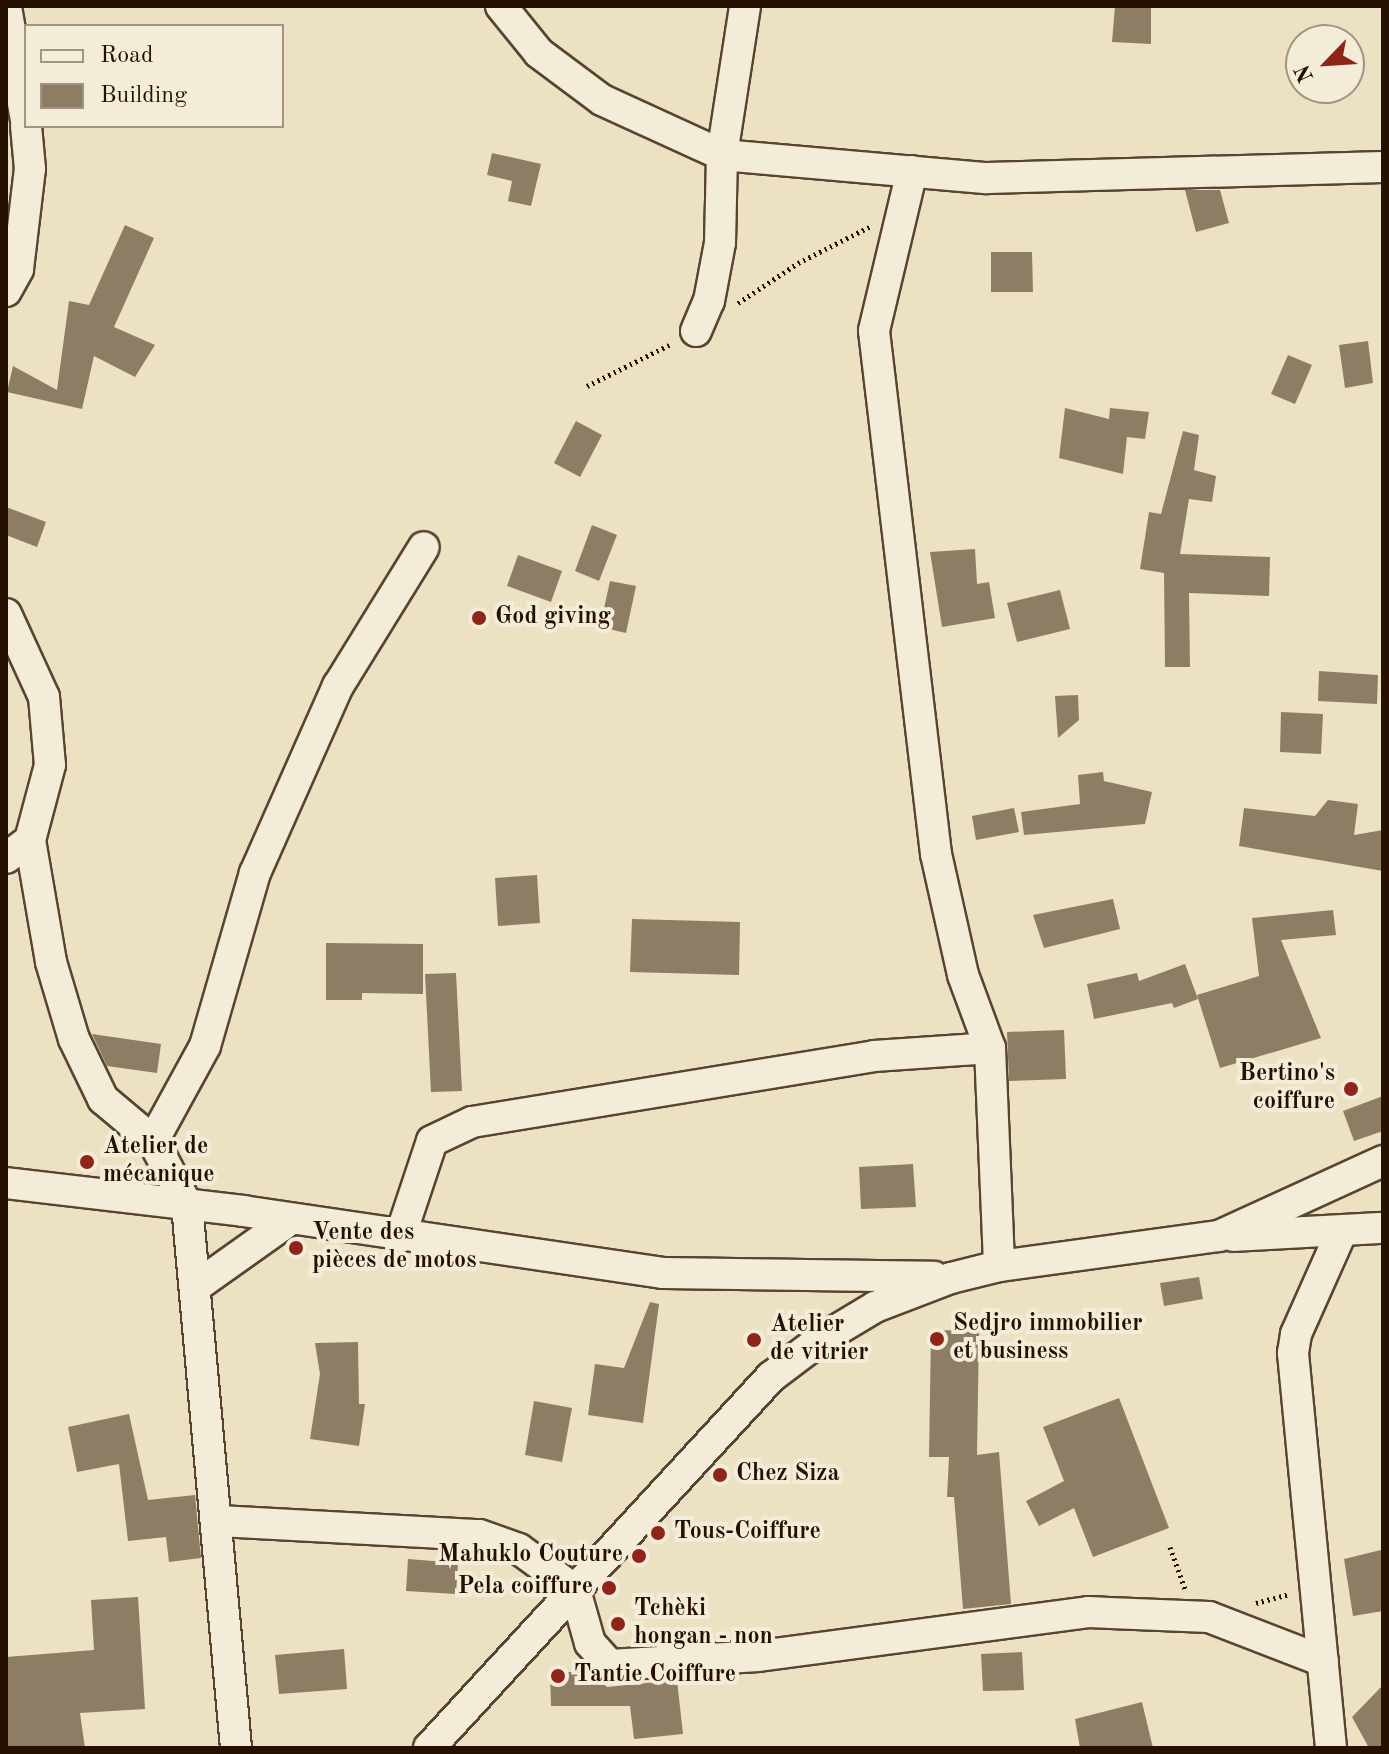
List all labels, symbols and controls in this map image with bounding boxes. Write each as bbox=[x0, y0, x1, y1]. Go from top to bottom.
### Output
legend bbox=[24, 24, 284, 128]
north arrow bbox=[1285, 24, 1365, 104]
text: Road bbox=[100, 44, 153, 68]
text: N bbox=[1292, 61, 1319, 86]
text: Building bbox=[100, 84, 187, 108]
place label: God giving bbox=[495, 604, 611, 632]
marker: God giving bbox=[470, 609, 488, 627]
place label: Bertino's coiffure bbox=[1239, 1061, 1335, 1117]
marker: Bertino's coiffure bbox=[1342, 1080, 1360, 1098]
place label: Atelier de mécanique bbox=[103, 1134, 215, 1190]
marker: Atelier de mécanique bbox=[78, 1153, 96, 1171]
place label: Vente des pièces de motos bbox=[312, 1220, 476, 1276]
marker: Vente des pièces de motos bbox=[287, 1239, 305, 1257]
place label: Sedjro immobilier et business bbox=[953, 1311, 1143, 1367]
place label: Atelier de vitrier bbox=[770, 1312, 869, 1368]
marker: Sedjro immobilier et business bbox=[928, 1330, 946, 1348]
marker: Atelier de vitrier bbox=[745, 1331, 763, 1349]
place label: Chez Siza bbox=[736, 1461, 840, 1489]
marker: Chez Siza bbox=[711, 1466, 729, 1484]
place label: Tous-Coiffure bbox=[674, 1519, 821, 1547]
marker: Tous-Coiffure bbox=[649, 1524, 667, 1542]
place label: Mahuklo Couture bbox=[438, 1542, 623, 1570]
marker: Mahuklo Couture bbox=[630, 1547, 648, 1565]
place label: Pela coiffure bbox=[458, 1574, 593, 1602]
marker: Pela coiffure bbox=[600, 1579, 618, 1597]
place label: Tchèki hongan - non bbox=[634, 1596, 773, 1652]
marker: Tchèki hongan - non bbox=[609, 1615, 627, 1633]
place label: Tantie Coiffure bbox=[574, 1662, 736, 1690]
marker: Tantie Coiffure bbox=[549, 1667, 567, 1685]

